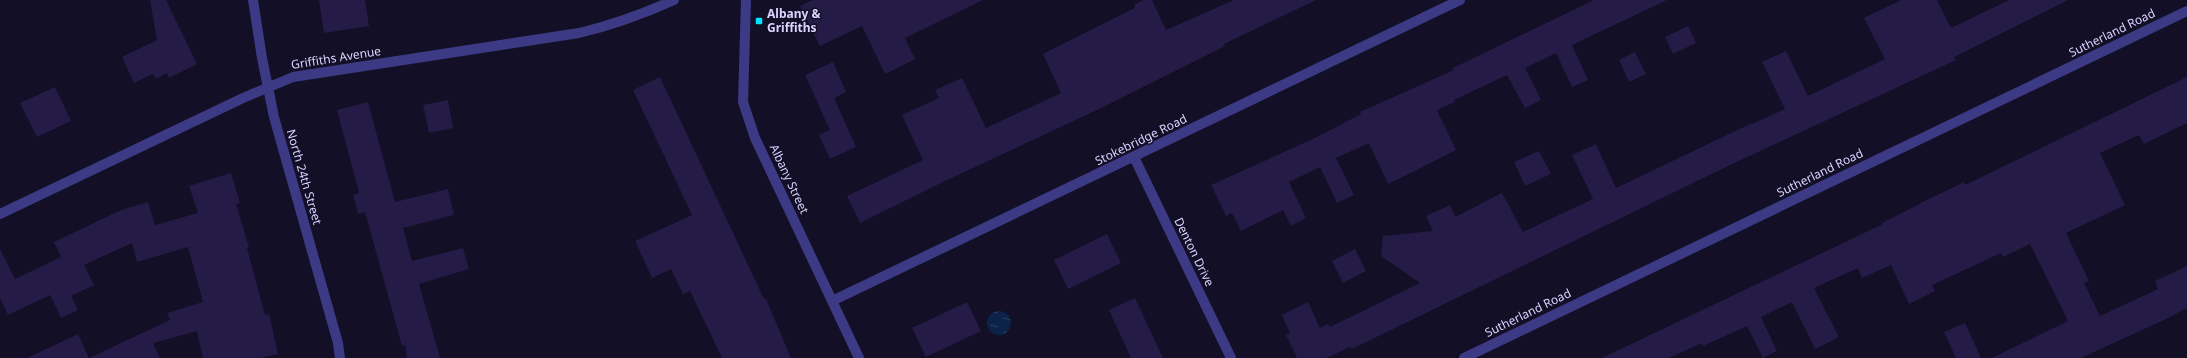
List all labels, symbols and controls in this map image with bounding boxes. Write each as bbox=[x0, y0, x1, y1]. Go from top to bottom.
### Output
street label: Sutherland Road bbox=[2066, 4, 2158, 61]
place label: Albany & Griffiths bbox=[767, 5, 820, 36]
marker: Albany & Griffiths bbox=[754, 16, 764, 26]
street label: Griffiths Avenue bbox=[290, 42, 382, 73]
street label: Stokebridge Road bbox=[1092, 110, 1190, 169]
street label: North 24th Street bbox=[283, 127, 326, 227]
street label: Albany Street bbox=[766, 141, 813, 217]
street label: Sutherland Road bbox=[1774, 144, 1866, 201]
street label: Denton Drive bbox=[1170, 214, 1219, 289]
street label: Sutherland Road bbox=[1482, 284, 1574, 341]

